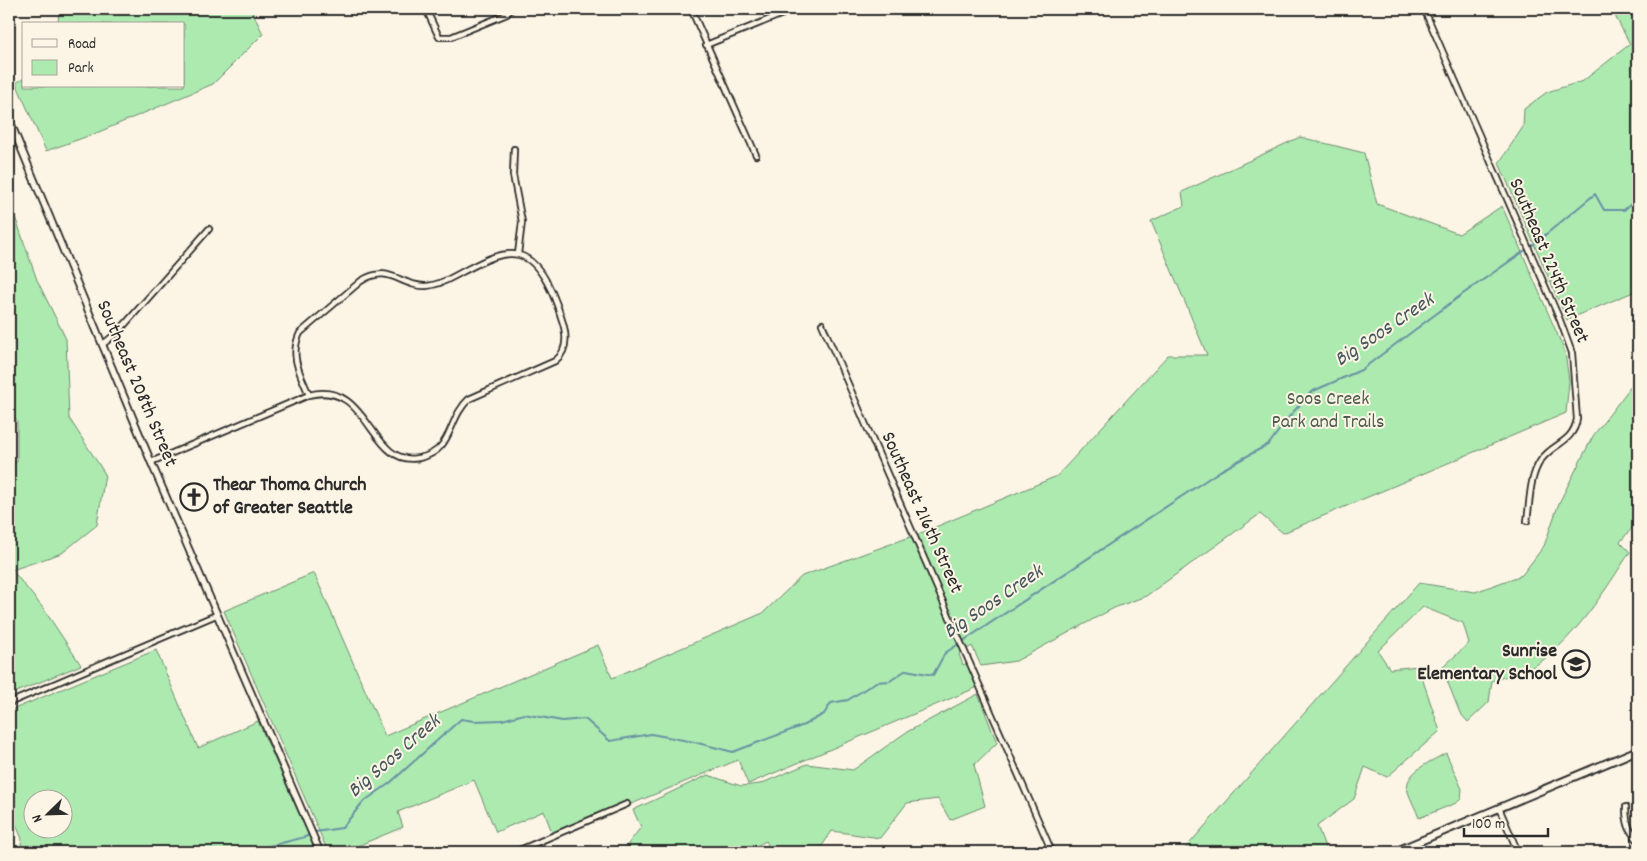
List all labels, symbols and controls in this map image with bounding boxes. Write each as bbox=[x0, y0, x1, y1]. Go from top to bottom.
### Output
legend bbox=[22, 22, 185, 88]
text: Road bbox=[68, 34, 96, 56]
text: Park bbox=[68, 58, 94, 80]
street label: Southeast 224th Street bbox=[1501, 174, 1595, 348]
water label: Big Soos Creek bbox=[1329, 285, 1443, 375]
street label: Southeast 208th Street bbox=[88, 296, 184, 472]
park label: Soos Creek Park and Trails bbox=[1272, 386, 1384, 437]
street label: Southeast 216th Street bbox=[873, 428, 969, 598]
place label: Thear Thoma Church of Greater Seattle bbox=[213, 472, 366, 523]
church icon: Thear Thoma Church of Greater Seattle bbox=[179, 482, 209, 512]
water label: Big Soos Creek bbox=[938, 557, 1052, 647]
place label: Sunrise Elementary School bbox=[1417, 638, 1557, 689]
school or university icon: Sunrise Elementary School bbox=[1561, 649, 1591, 679]
water label: Big Soos Creek bbox=[342, 707, 450, 806]
north arrow bbox=[22, 788, 72, 838]
scale bar bbox=[1464, 806, 1548, 838]
text: N bbox=[27, 811, 48, 825]
text: 100 m bbox=[1472, 814, 1505, 836]

